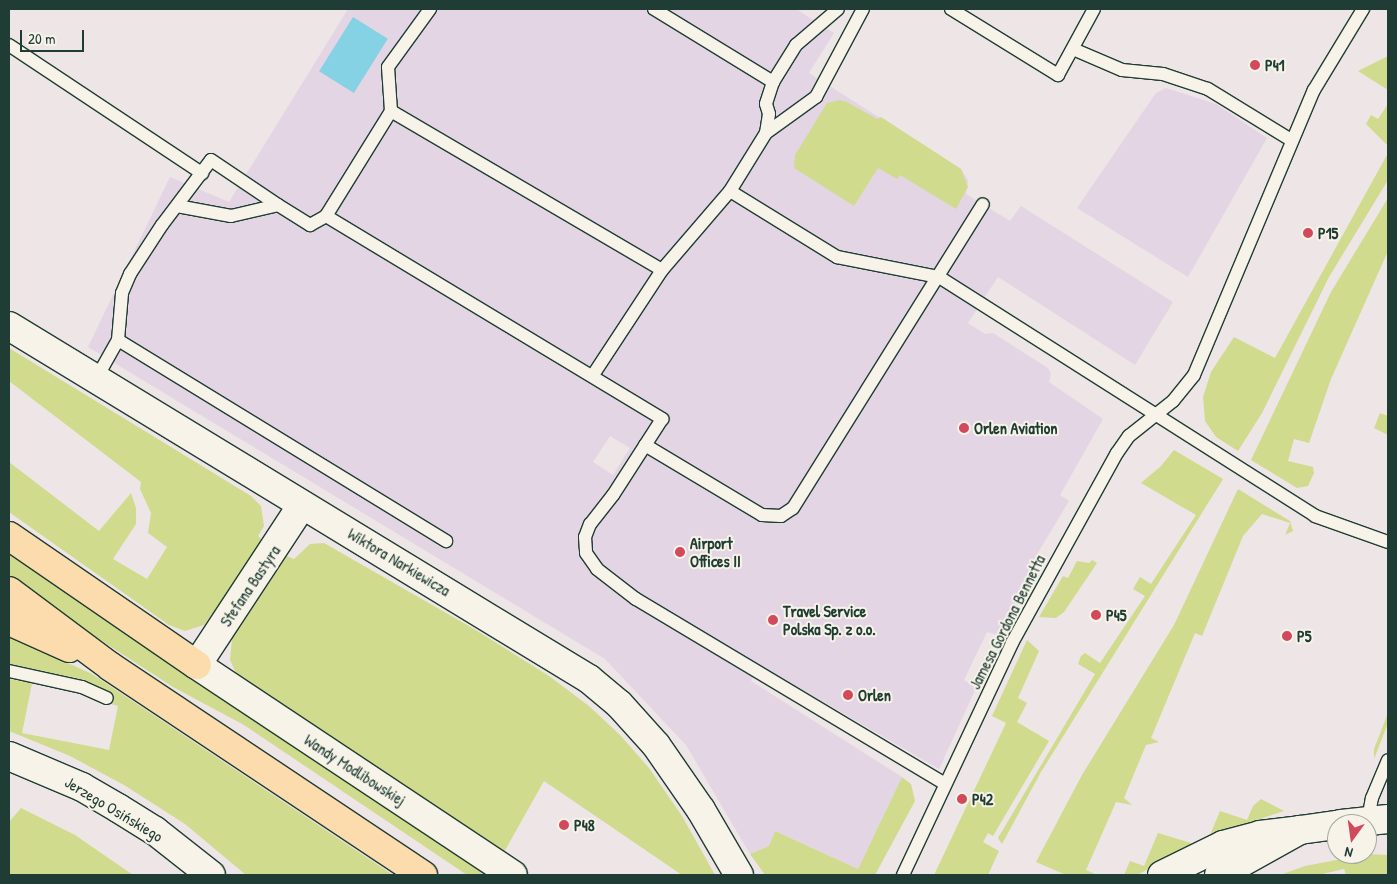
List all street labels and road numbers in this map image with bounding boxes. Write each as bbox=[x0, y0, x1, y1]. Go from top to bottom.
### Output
street label: Wiktora Narkiewicza bbox=[344, 524, 454, 600]
street label: Stefana Bastyra bbox=[216, 542, 284, 630]
street label: Jamesa Gordona Bennetta bbox=[965, 552, 1049, 692]
street label: Wandy Modlibowskiej bbox=[301, 730, 409, 810]
street label: Jerzego Osińskiego bbox=[61, 772, 167, 846]

